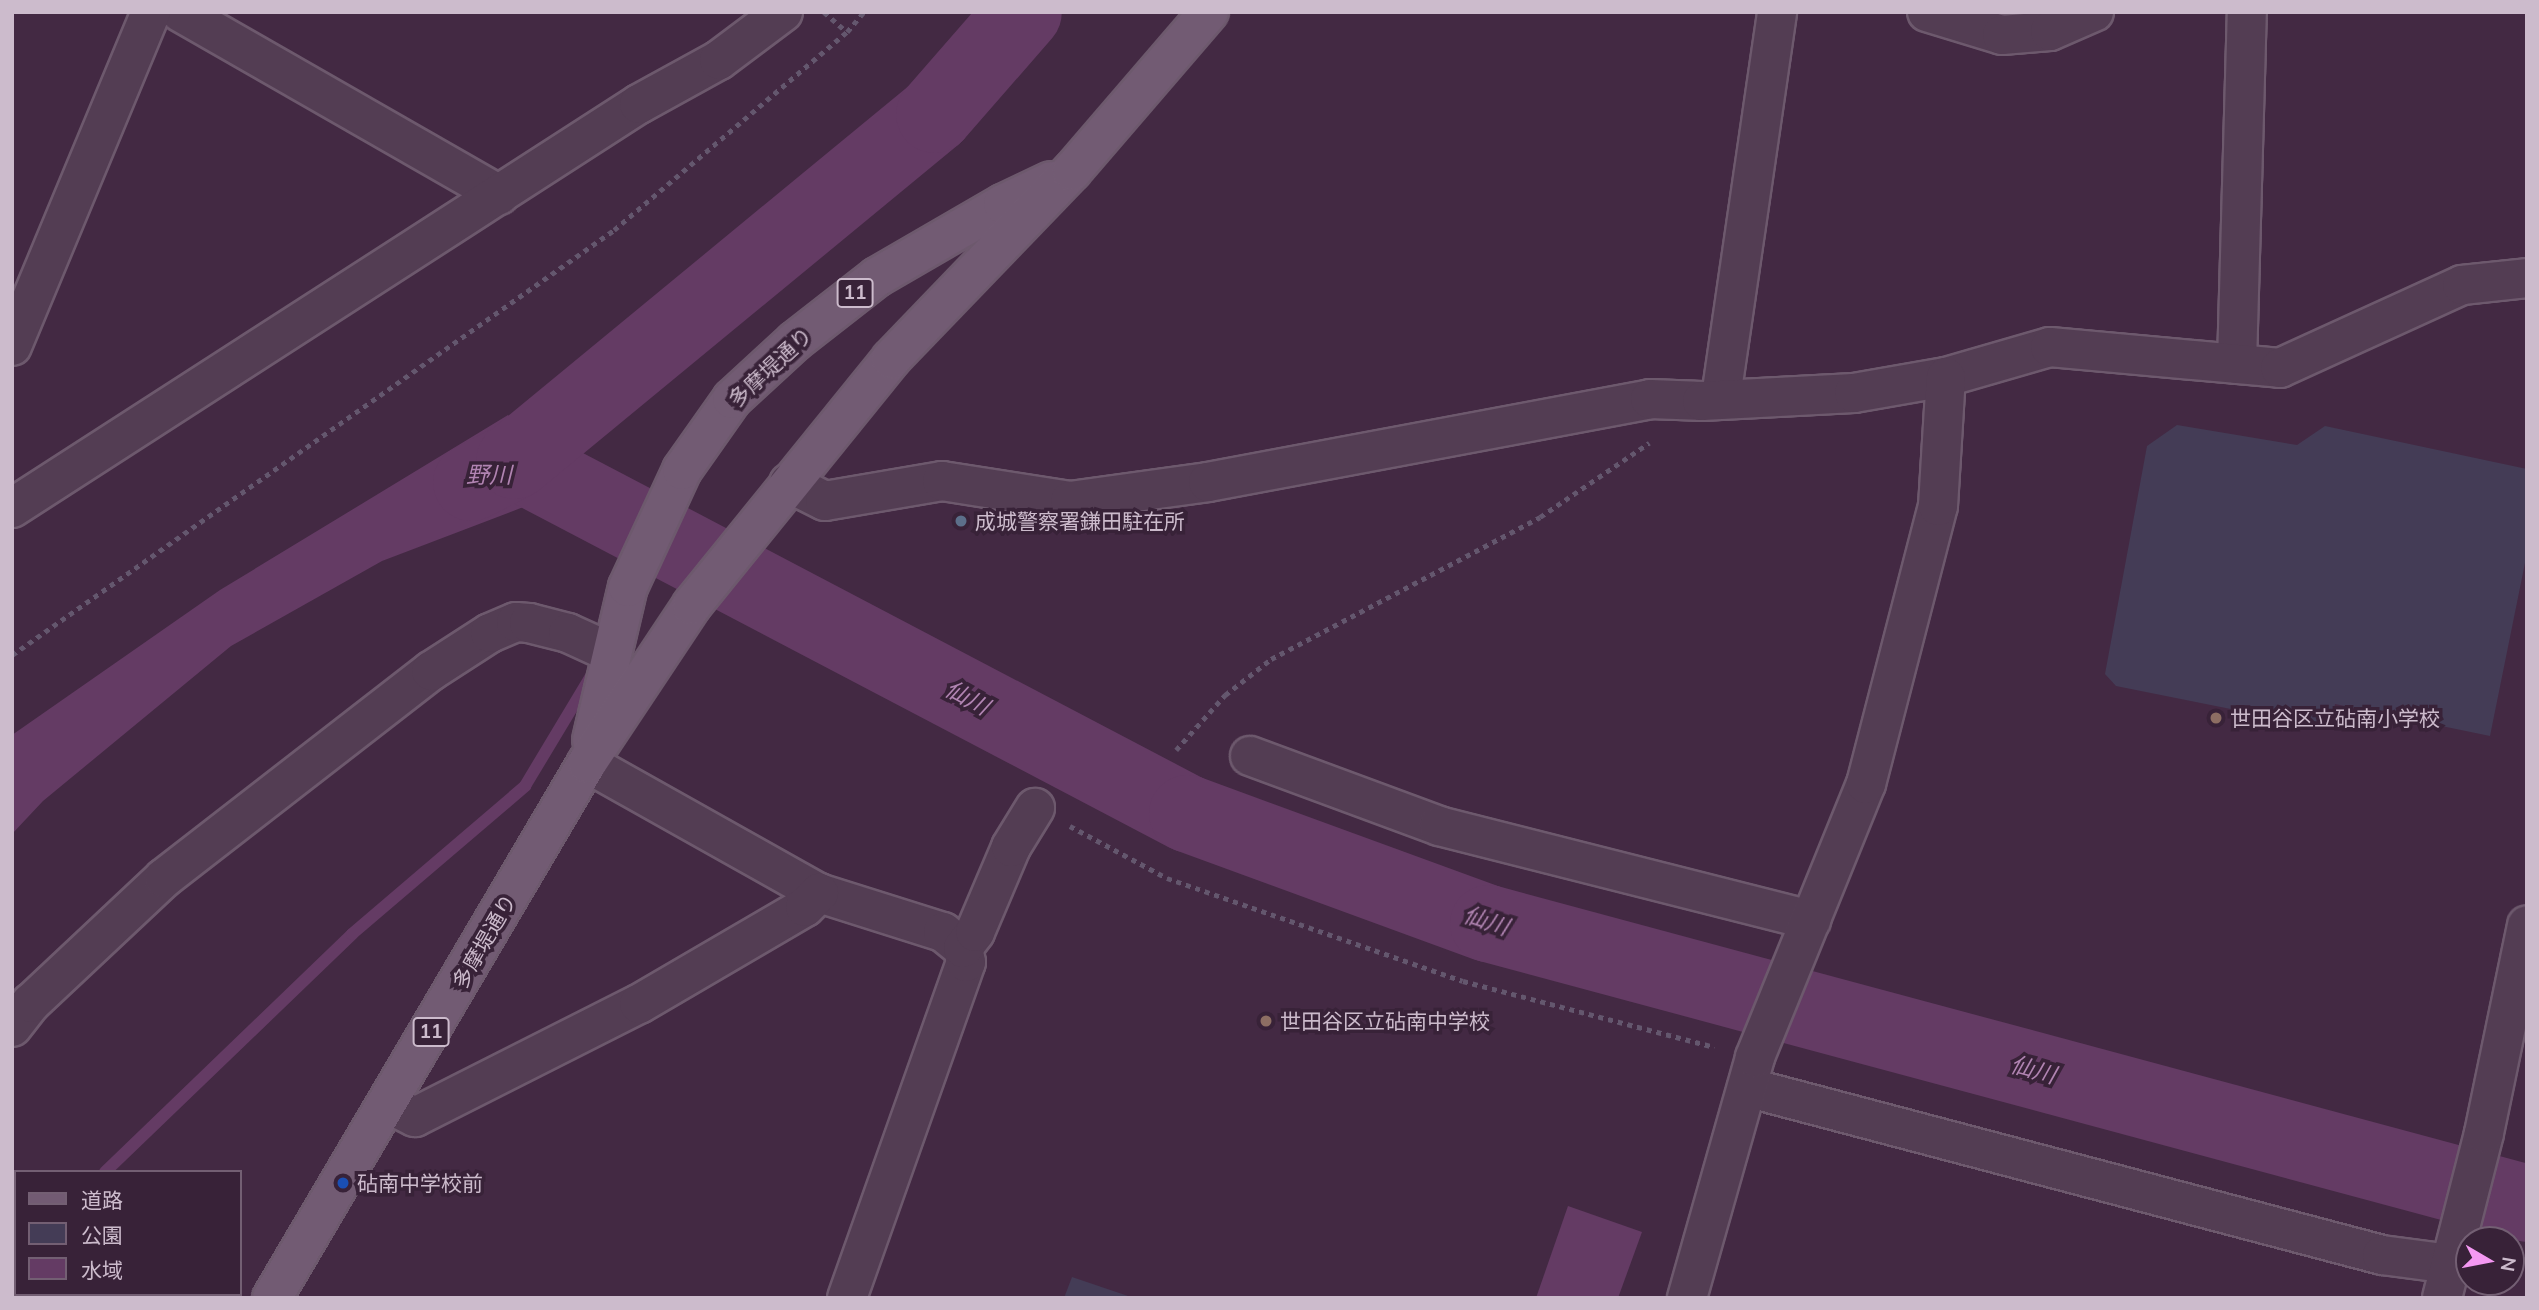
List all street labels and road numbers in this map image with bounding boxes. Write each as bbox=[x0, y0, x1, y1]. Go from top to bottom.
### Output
road number: 11 bbox=[836, 278, 874, 308]
street label: 多摩堤通り bbox=[723, 322, 817, 412]
street label: 多摩堤通り bbox=[447, 889, 521, 993]
road number: 11 bbox=[412, 1016, 450, 1048]

